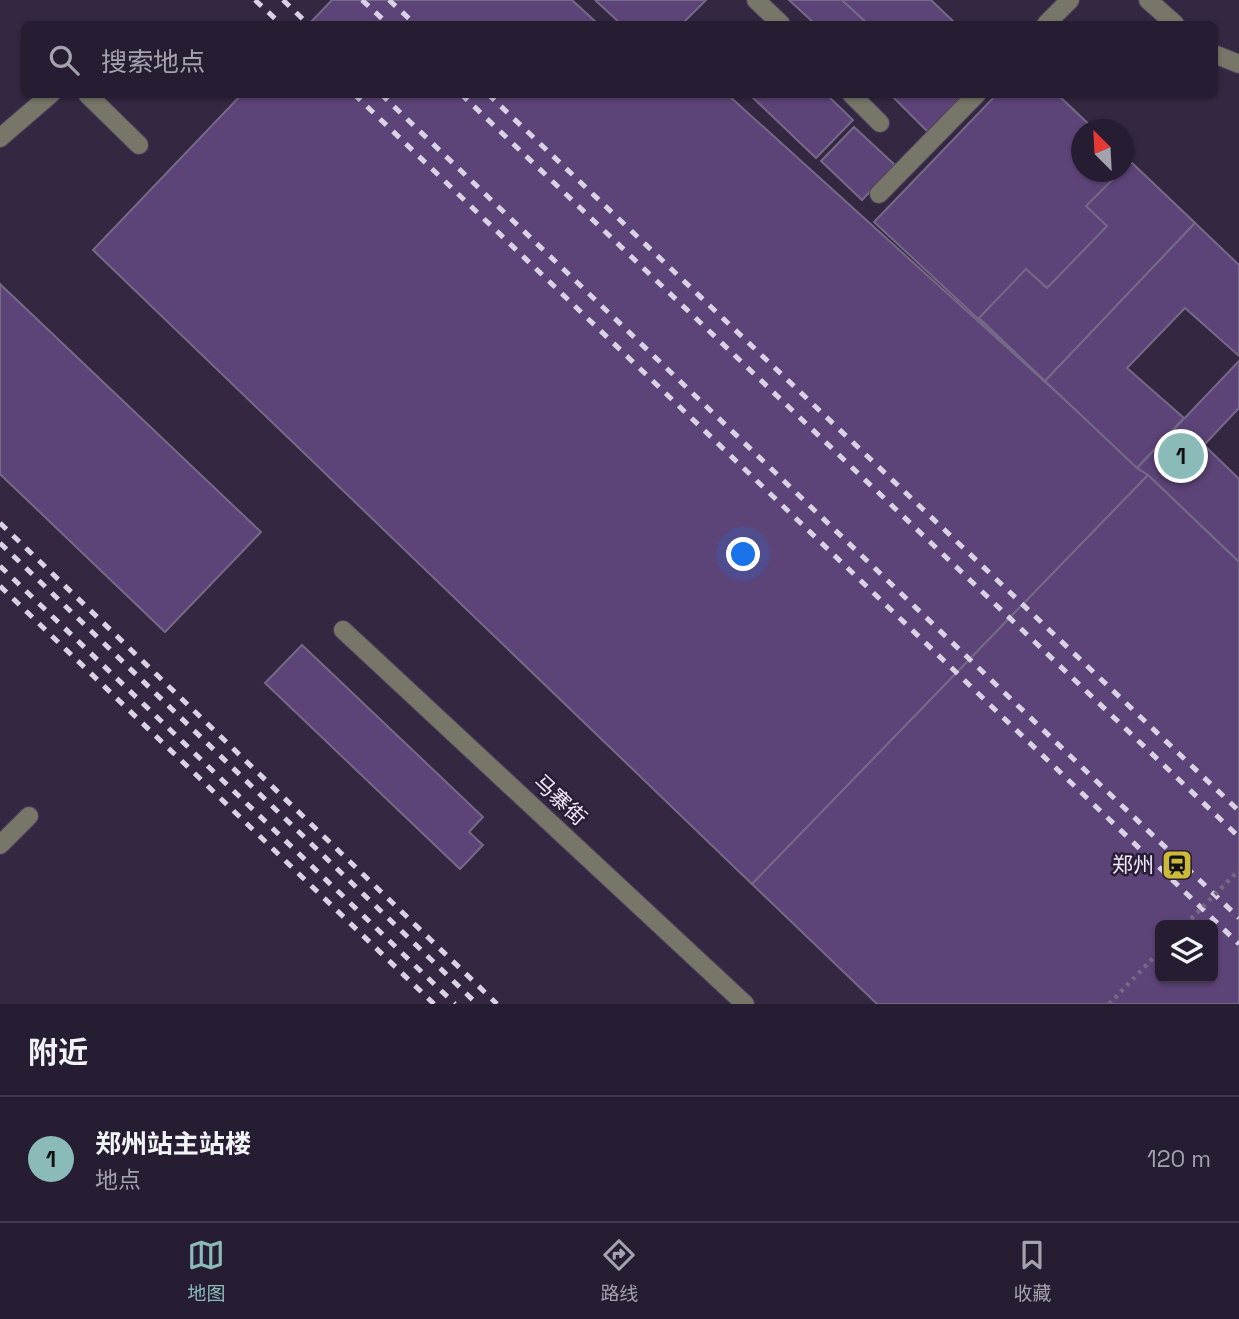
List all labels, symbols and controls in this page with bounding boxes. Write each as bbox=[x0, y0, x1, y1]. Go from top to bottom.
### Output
search box bbox=[21, 21, 1218, 98]
icon: search bbox=[45, 41, 83, 79]
text: 搜索地点 bbox=[101, 45, 205, 79]
north arrow bbox=[1071, 119, 1134, 182]
pin: 1 bbox=[1158, 430, 1204, 482]
your location bbox=[726, 537, 760, 571]
street label: 马寨街 bbox=[528, 768, 593, 831]
station icon: 郑州 bbox=[1160, 848, 1194, 882]
place label: 郑州 bbox=[1112, 851, 1154, 878]
map controls bbox=[1155, 920, 1218, 983]
button: layers bbox=[1155, 920, 1218, 983]
text: 附近 bbox=[28, 1033, 88, 1072]
text: 郑州站主站楼 bbox=[95, 1127, 251, 1161]
text: 1 bbox=[46, 1144, 56, 1174]
text: 120 m bbox=[1147, 1144, 1211, 1174]
text: 地点 bbox=[95, 1165, 141, 1195]
tab: 地图 bbox=[187, 1236, 226, 1306]
tab: 路线 bbox=[600, 1236, 639, 1306]
tab: 收藏 bbox=[1013, 1236, 1052, 1306]

